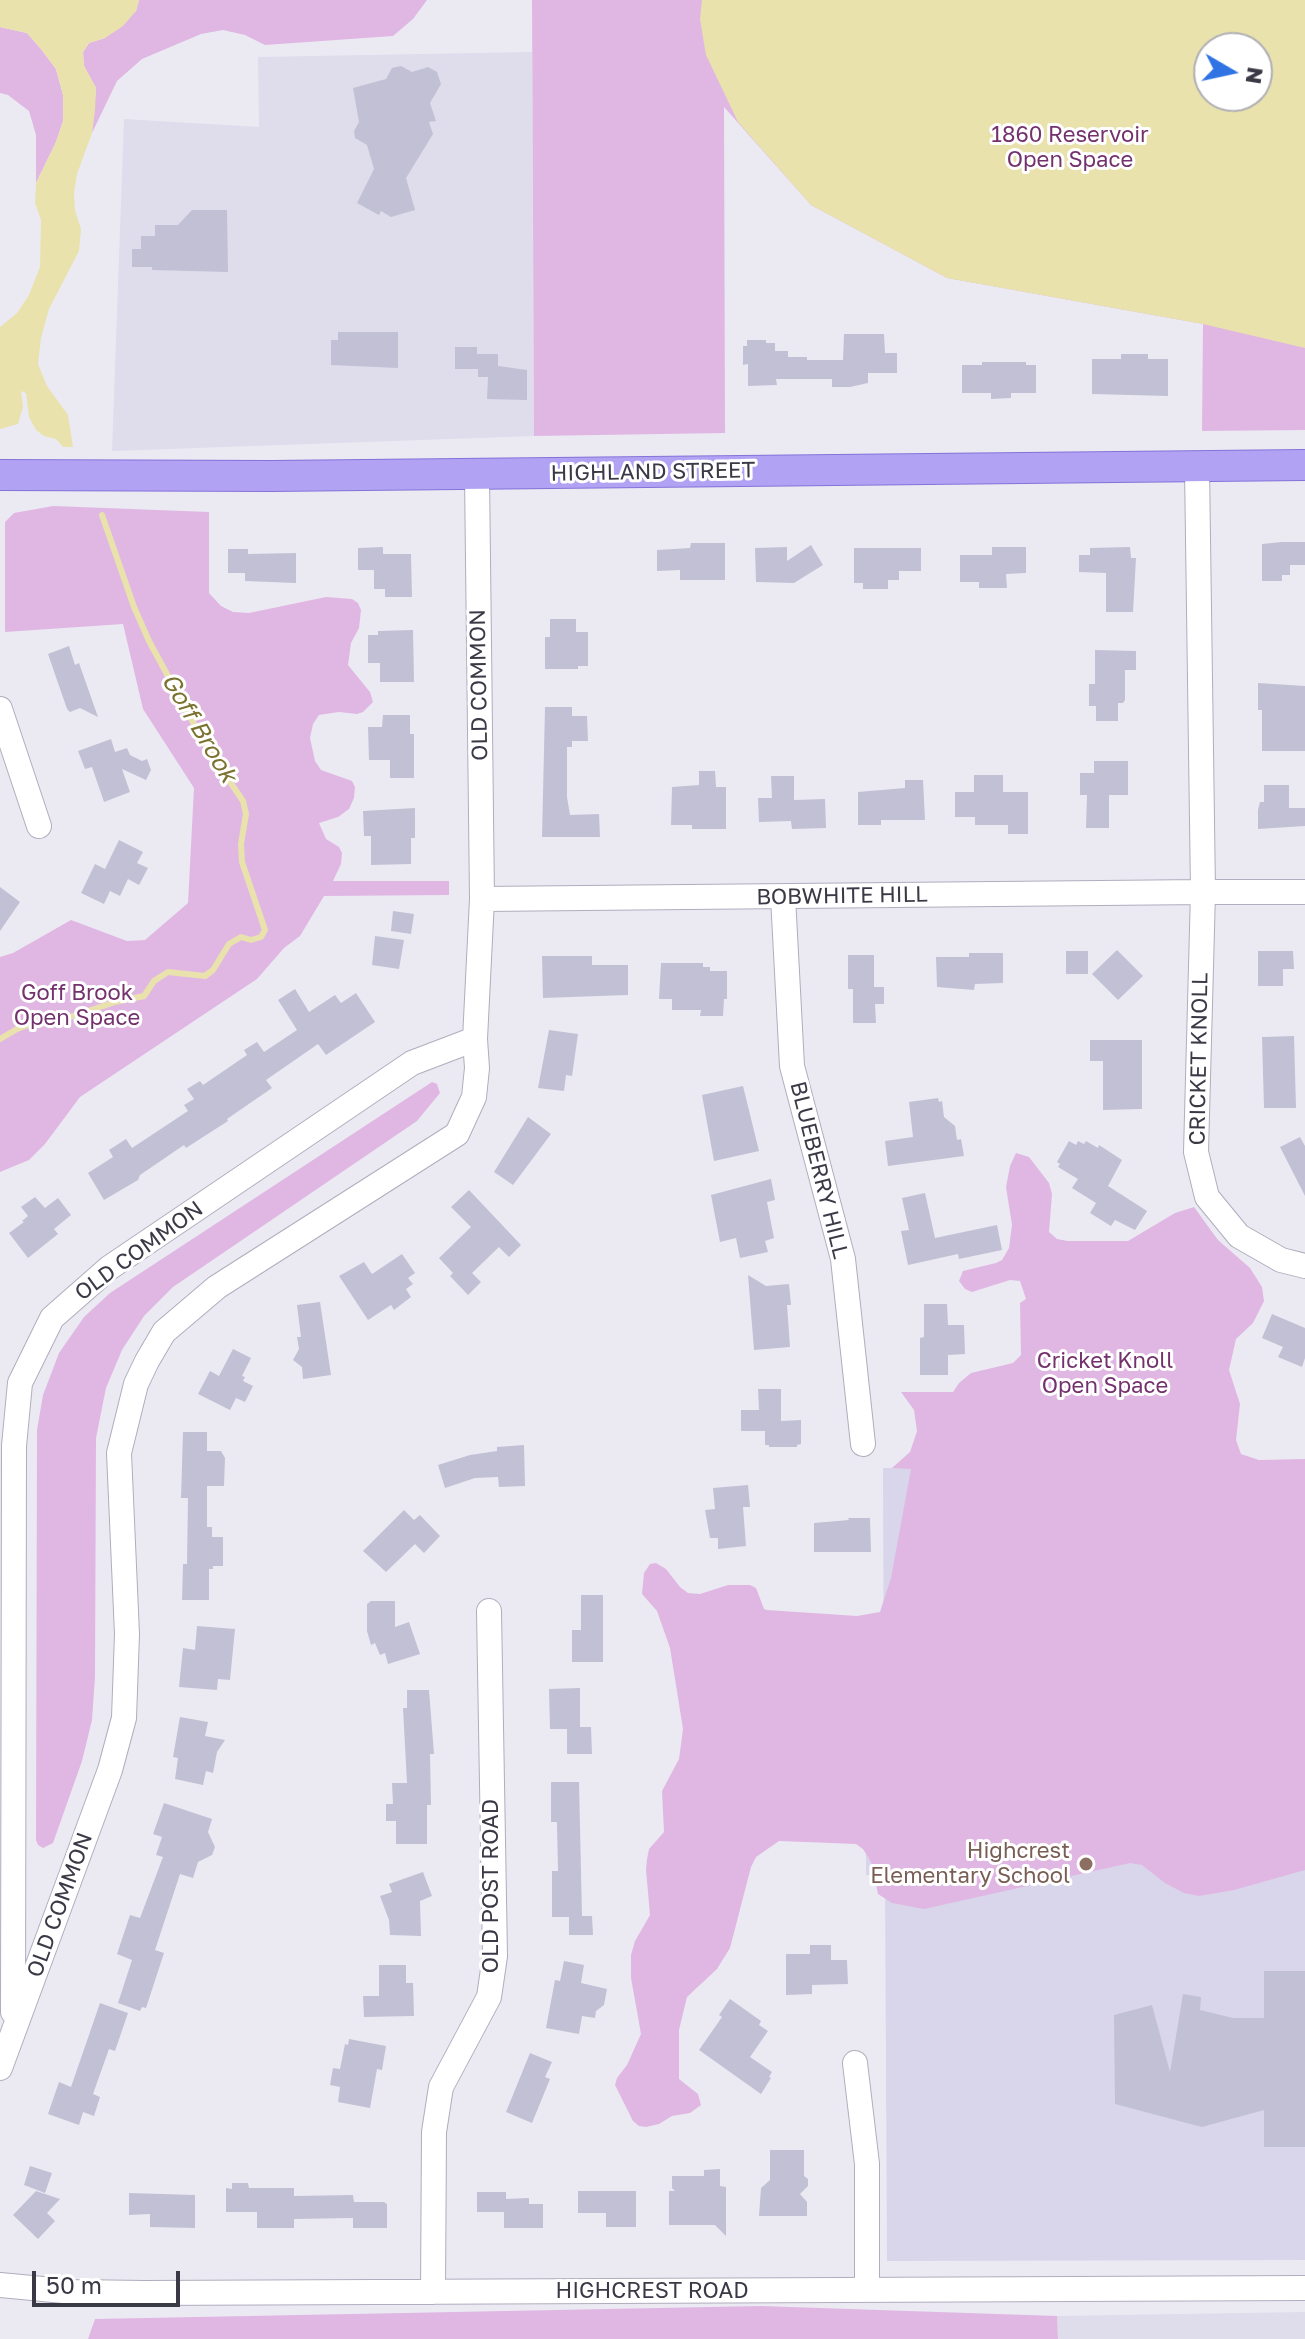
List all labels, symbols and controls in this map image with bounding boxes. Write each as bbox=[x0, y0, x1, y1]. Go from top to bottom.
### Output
north arrow bbox=[1193, 32, 1273, 112]
text: N bbox=[1241, 65, 1270, 86]
park label: 1860 Reservoir Open Space bbox=[991, 122, 1149, 174]
street label: HIGHLAND STREET bbox=[550, 457, 756, 487]
street label: OLD COMMON bbox=[464, 609, 494, 761]
water label: Goff Brook bbox=[155, 668, 243, 788]
street label: BOBWHITE HILL bbox=[756, 881, 928, 911]
street label: CRICKET KNOLL bbox=[1184, 972, 1214, 1146]
park label: Goff Brook Open Space bbox=[14, 980, 140, 1032]
street label: BLUEBERRY HILL bbox=[784, 1079, 854, 1261]
street label: OLD COMMON bbox=[70, 1196, 208, 1306]
park label: Cricket Knoll Open Space bbox=[1037, 1348, 1173, 1400]
street label: OLD POST ROAD bbox=[478, 1799, 504, 1973]
street label: OLD COMMON bbox=[22, 1829, 98, 1981]
place label: Highcrest Elementary School bbox=[870, 1838, 1070, 1890]
marker: Highcrest Elementary School bbox=[1077, 1855, 1095, 1873]
scale bar bbox=[36, 2255, 184, 2305]
text: 50 m bbox=[46, 2270, 102, 2299]
street label: HIGHCREST ROAD bbox=[555, 2278, 749, 2304]

